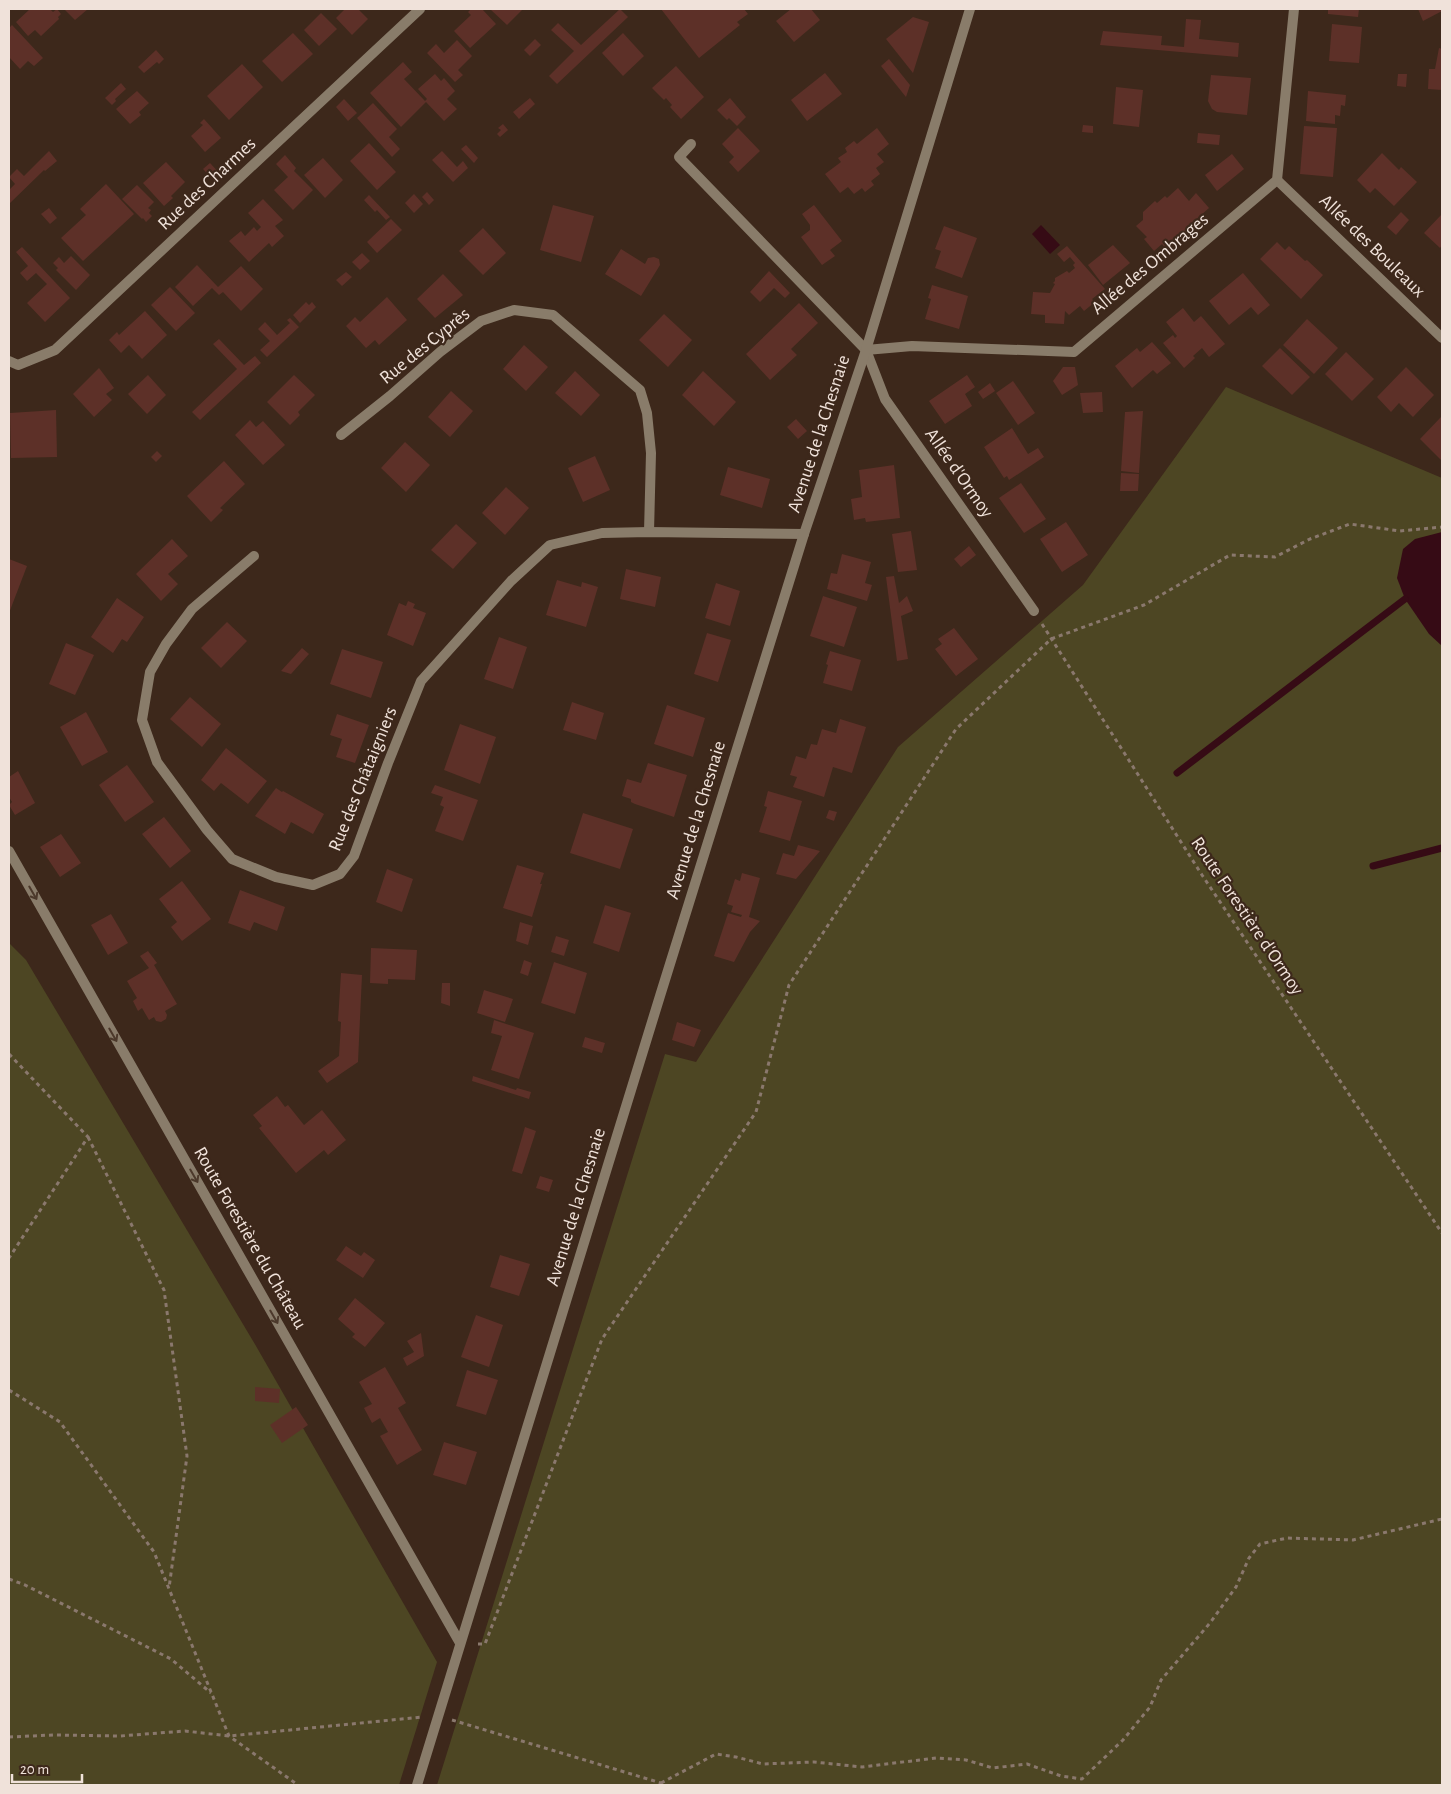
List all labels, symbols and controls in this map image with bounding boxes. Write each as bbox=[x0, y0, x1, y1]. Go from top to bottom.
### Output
street label: Rue des Charmes bbox=[154, 134, 260, 234]
street label: Allée des Bouleaux bbox=[1315, 191, 1429, 301]
street label: Allée des Ombrages bbox=[1088, 210, 1212, 318]
street label: Rue des Cyprès bbox=[376, 304, 474, 388]
street label: Avenue de la Chesnaie bbox=[785, 353, 853, 515]
street label: Allée d'Ormoy bbox=[921, 425, 997, 521]
street label: Rue des Châtaigniers bbox=[325, 704, 401, 854]
street label: Avenue de la Chesnaie bbox=[663, 739, 729, 901]
street label: Route Forestière d'Ormoy bbox=[1187, 834, 1307, 998]
one-way arrow bbox=[28, 886, 38, 901]
one-way arrow bbox=[109, 1027, 119, 1041]
street label: Avenue de la Chesnaie bbox=[543, 1126, 609, 1288]
street label: Route Forestière du Château bbox=[190, 1144, 310, 1333]
one-way arrow bbox=[189, 1168, 199, 1182]
one-way arrow bbox=[270, 1309, 279, 1324]
scale bar bbox=[12, 1752, 82, 1784]
text: 20 m bbox=[20, 1762, 49, 1777]

